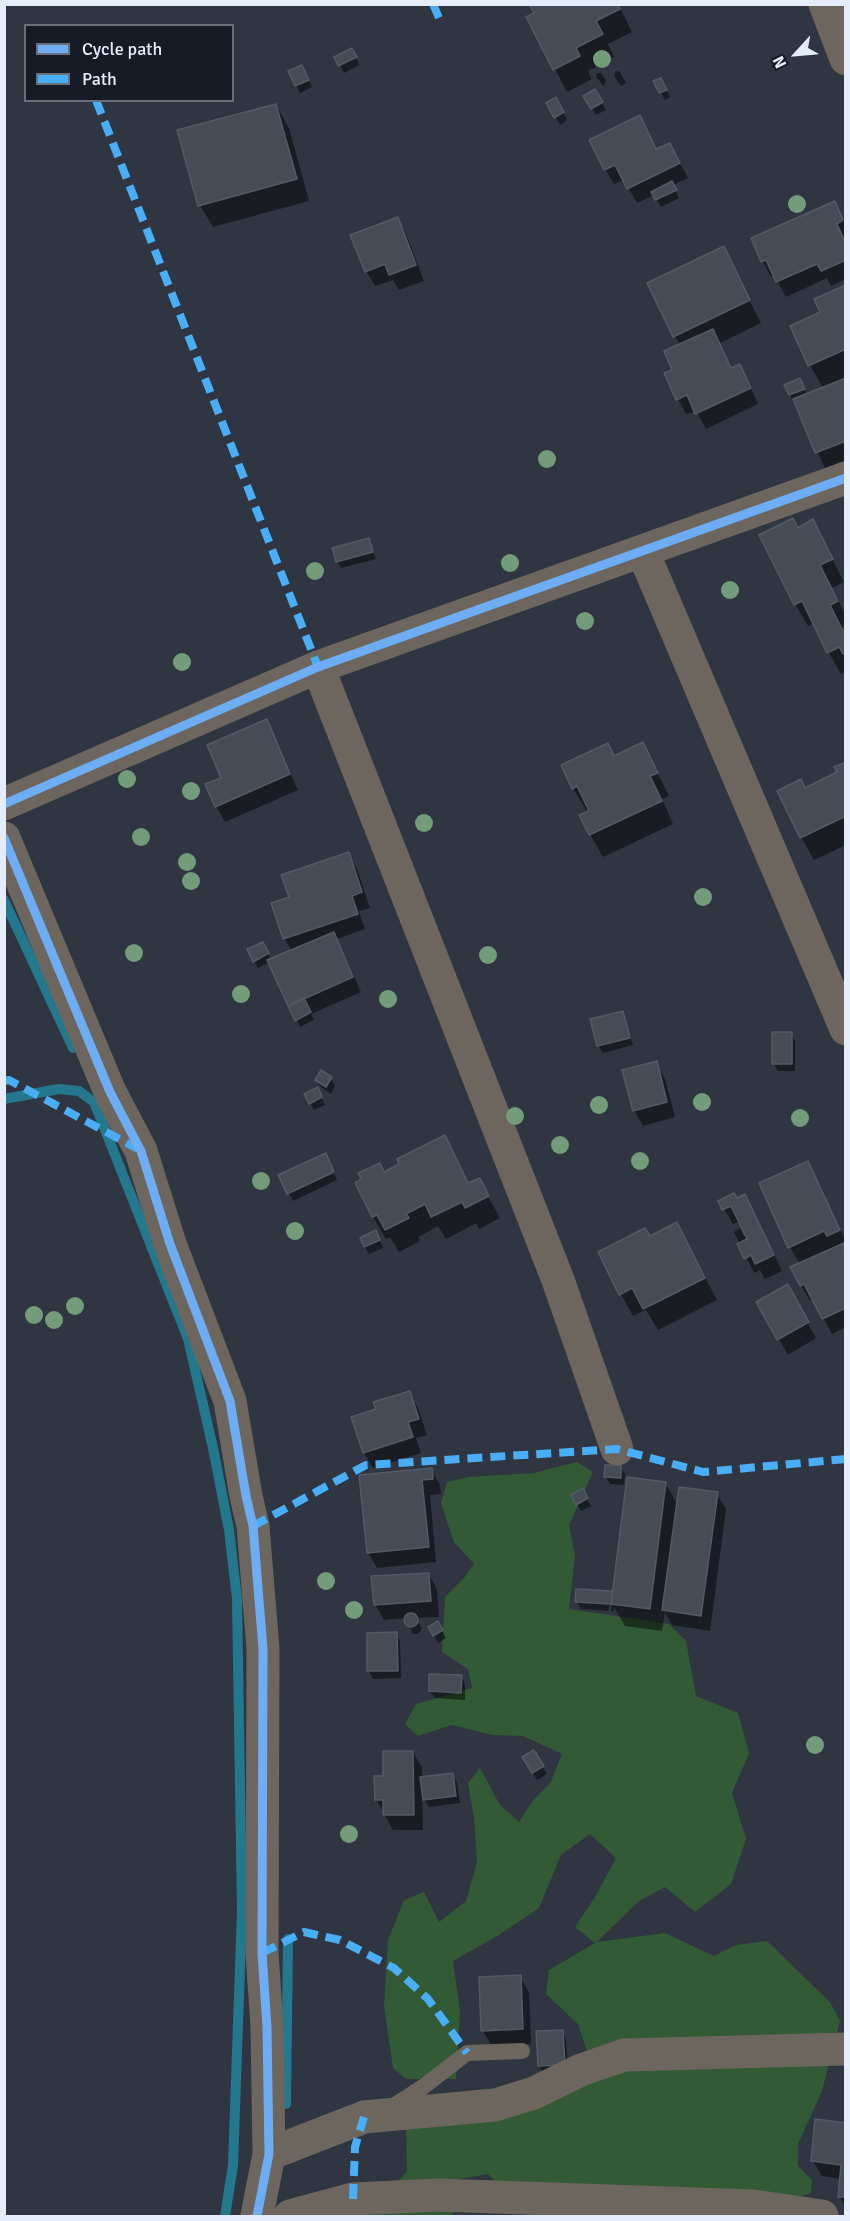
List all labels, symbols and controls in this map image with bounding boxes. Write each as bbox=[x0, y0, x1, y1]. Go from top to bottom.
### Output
legend bbox=[24, 24, 234, 102]
north arrow bbox=[766, 24, 826, 84]
text: Cycle path bbox=[82, 38, 162, 60]
text: N bbox=[768, 53, 791, 71]
text: Path bbox=[82, 68, 117, 90]

